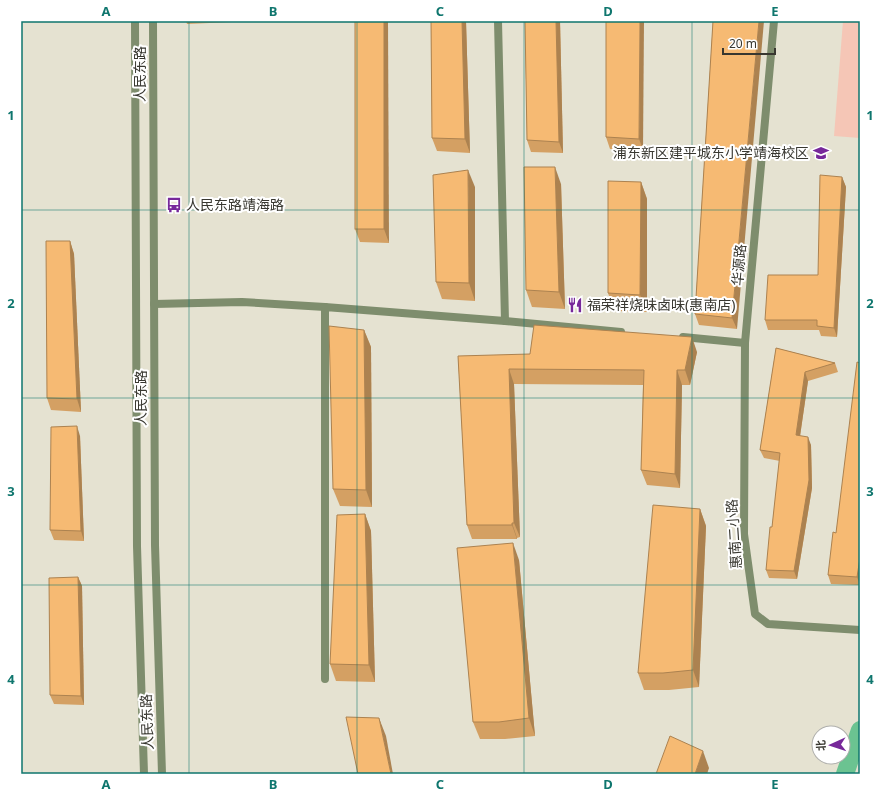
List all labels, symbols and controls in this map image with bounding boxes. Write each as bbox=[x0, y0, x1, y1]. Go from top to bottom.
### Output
text: A bbox=[102, 2, 111, 20]
text: B bbox=[269, 2, 277, 20]
text: C bbox=[436, 2, 444, 20]
text: D bbox=[603, 2, 613, 20]
text: E bbox=[771, 2, 779, 20]
scale bar bbox=[723, 30, 775, 56]
text: 20 m bbox=[729, 35, 757, 52]
street label: 人民东路 bbox=[130, 46, 149, 102]
text: 1 bbox=[7, 106, 15, 124]
text: 1 bbox=[866, 106, 874, 124]
place label: 浦东新区建平城东小学靖海校区 bbox=[613, 143, 809, 162]
school or university icon: 浦东新区建平城东小学靖海校区 bbox=[812, 144, 830, 162]
place label: 人民东路靖海路 bbox=[186, 195, 284, 214]
bus stop icon: 人民东路靖海路 bbox=[165, 196, 183, 214]
street label: 华源路 bbox=[727, 243, 750, 287]
text: 2 bbox=[7, 294, 15, 312]
text: 2 bbox=[866, 294, 874, 312]
place label: 福荣祥烧味卤味(惠南店) bbox=[587, 295, 735, 314]
restaurant icon: 福荣祥烧味卤味(惠南店) bbox=[566, 296, 584, 314]
street label: 人民东路 bbox=[131, 370, 150, 426]
text: 3 bbox=[7, 482, 15, 500]
text: 3 bbox=[866, 482, 874, 500]
street label: 惠南二小路 bbox=[722, 498, 745, 570]
text: 4 bbox=[7, 670, 15, 688]
text: 4 bbox=[866, 670, 874, 688]
street label: 人民东路 bbox=[136, 694, 157, 750]
north arrow bbox=[811, 725, 851, 765]
text: 北 bbox=[813, 740, 828, 751]
text: A bbox=[102, 775, 111, 793]
text: B bbox=[269, 775, 277, 793]
text: C bbox=[436, 775, 444, 793]
text: D bbox=[603, 775, 613, 793]
text: E bbox=[771, 775, 779, 793]

